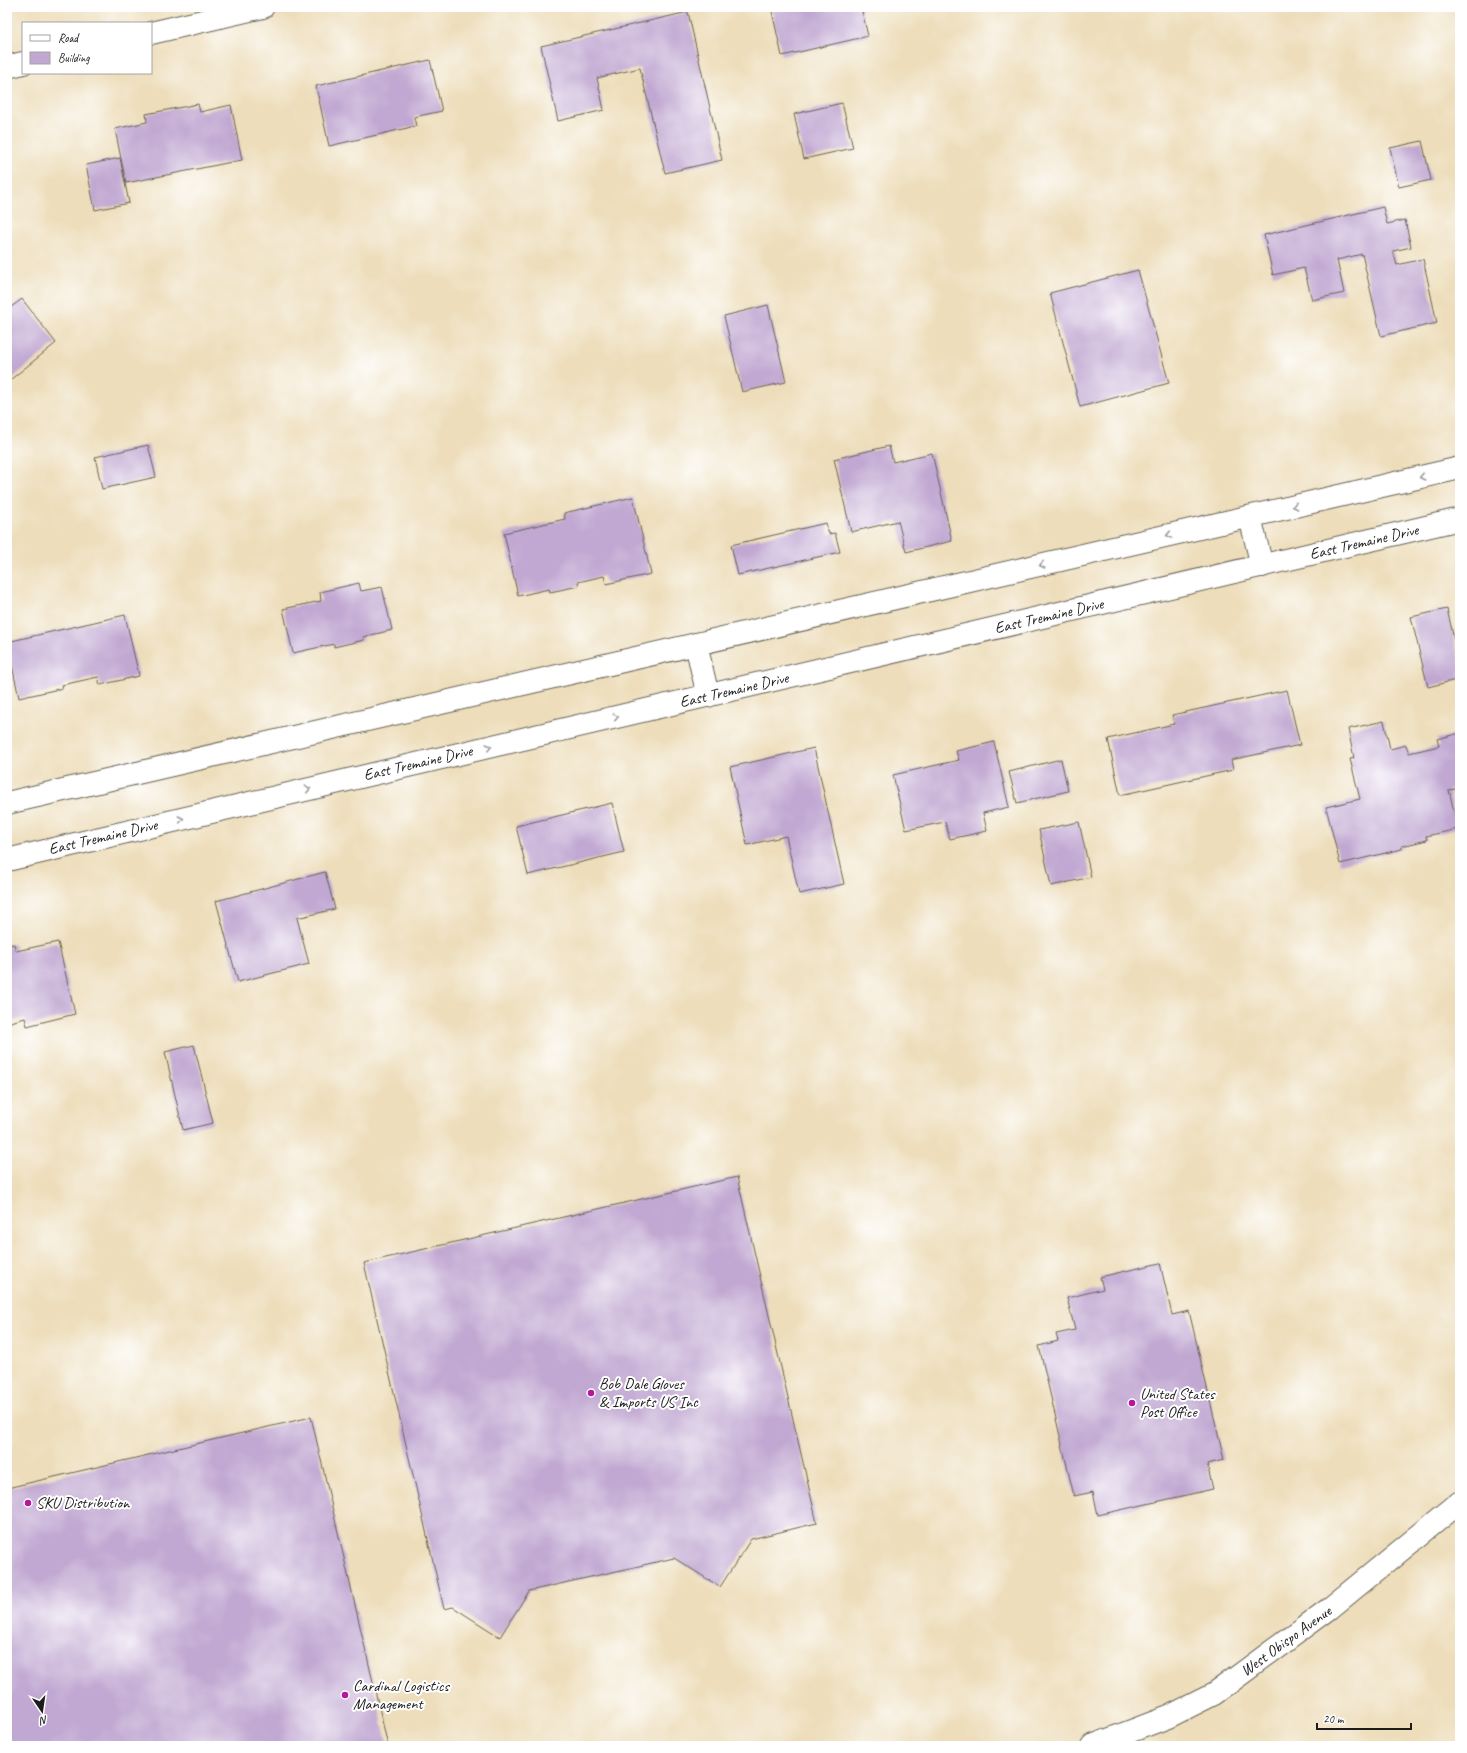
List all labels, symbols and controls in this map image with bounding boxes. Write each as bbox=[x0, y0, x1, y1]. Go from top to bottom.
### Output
legend bbox=[22, 22, 152, 74]
text: Road bbox=[58, 30, 80, 46]
text: Building bbox=[58, 50, 90, 66]
one-way arrow bbox=[1419, 473, 1425, 481]
one-way arrow bbox=[1292, 502, 1298, 510]
street label: East Tremaine Drive bbox=[1308, 519, 1422, 564]
one-way arrow bbox=[1165, 531, 1172, 539]
one-way arrow bbox=[1039, 560, 1045, 568]
street label: East Tremaine Drive bbox=[993, 593, 1107, 638]
street label: East Tremaine Drive bbox=[678, 667, 792, 712]
one-way arrow bbox=[612, 714, 619, 722]
street label: East Tremaine Drive bbox=[362, 740, 476, 785]
one-way arrow bbox=[486, 743, 492, 751]
one-way arrow bbox=[305, 786, 311, 794]
street label: East Tremaine Drive bbox=[47, 814, 161, 859]
one-way arrow bbox=[178, 815, 184, 823]
place label: Bob Dale Gloves & Imports US Inc bbox=[599, 1374, 699, 1412]
place label: United States Post Office bbox=[1140, 1384, 1216, 1422]
marker: Bob Dale Gloves & Imports US Inc bbox=[586, 1388, 596, 1398]
marker: United States Post Office bbox=[1127, 1398, 1137, 1408]
place label: SKU Distribution bbox=[36, 1493, 130, 1513]
marker: SKU Distribution bbox=[23, 1498, 33, 1508]
street label: West Obispo Avenue bbox=[1237, 1600, 1337, 1681]
place label: Cardinal Logistics Management bbox=[353, 1676, 450, 1714]
marker: Cardinal Logistics Management bbox=[340, 1690, 350, 1700]
north arrow bbox=[22, 1691, 62, 1731]
scale bar bbox=[1317, 1705, 1411, 1731]
text: 20 m bbox=[1323, 1711, 1345, 1727]
text: N bbox=[37, 1713, 49, 1729]

